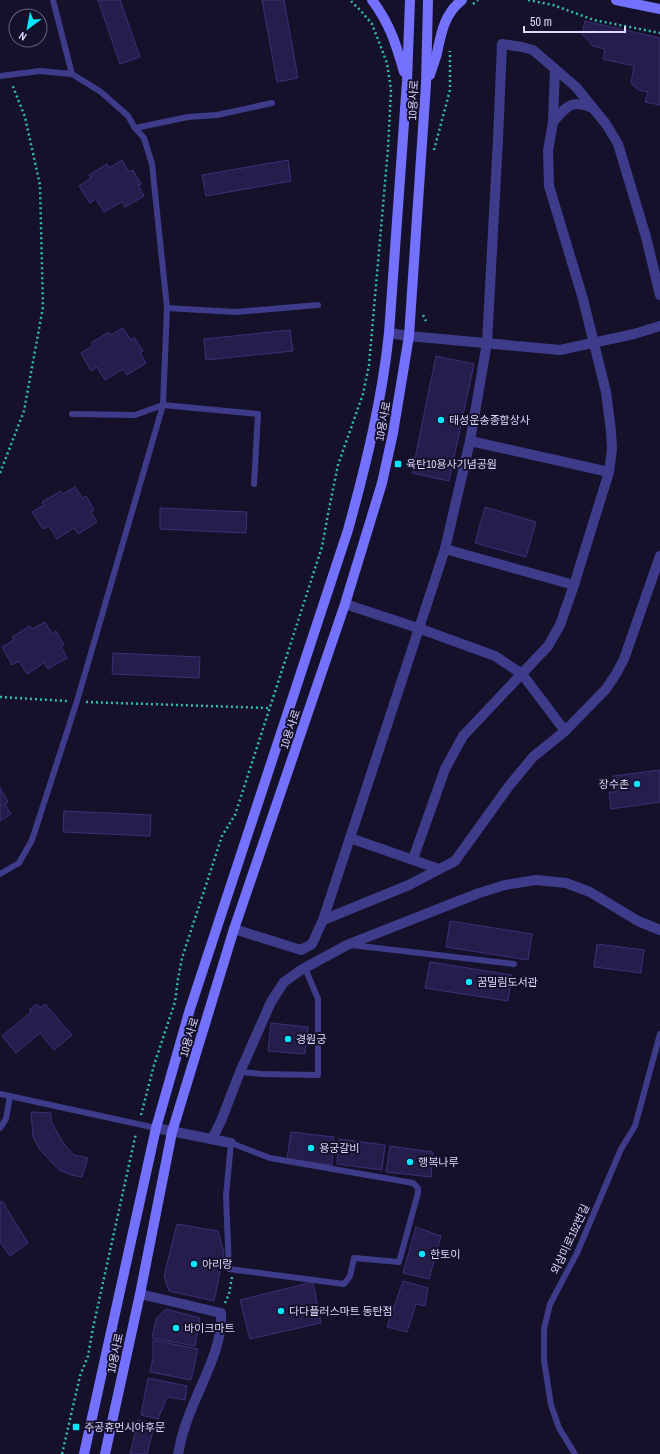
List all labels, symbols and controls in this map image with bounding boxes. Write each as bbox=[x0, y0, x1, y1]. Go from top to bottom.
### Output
north arrow bbox=[8, 8, 48, 48]
scale bar bbox=[524, 8, 625, 34]
text: 50 m bbox=[530, 14, 552, 30]
text: N bbox=[16, 29, 29, 44]
street label: 10용사로 bbox=[405, 79, 421, 121]
street label: 10용사로 bbox=[372, 400, 394, 442]
place label: 태성운송종합상사 bbox=[449, 413, 530, 427]
marker: 태성운송종합상사 bbox=[436, 415, 446, 425]
place label: 육탄10용사기념공원 bbox=[406, 457, 497, 471]
marker: 육탄10용사기념공원 bbox=[393, 459, 403, 469]
street label: 10용사로 bbox=[277, 708, 303, 750]
place label: 장수촌 bbox=[599, 777, 629, 791]
marker: 장수촌 bbox=[632, 779, 642, 789]
place label: 꿈밀림도서관 bbox=[477, 975, 538, 989]
marker: 꿈밀림도서관 bbox=[464, 977, 474, 987]
street label: 10용사로 bbox=[176, 1016, 202, 1058]
place label: 경원궁 bbox=[296, 1032, 326, 1046]
marker: 경원궁 bbox=[283, 1034, 293, 1044]
place label: 용궁갈비 bbox=[319, 1141, 359, 1155]
marker: 용궁갈비 bbox=[306, 1143, 316, 1153]
place label: 행복나루 bbox=[418, 1155, 458, 1169]
marker: 행복나루 bbox=[405, 1157, 415, 1167]
street label: 외삼미로152번길 bbox=[548, 1202, 592, 1276]
place label: 한토이 bbox=[430, 1247, 460, 1261]
marker: 한토이 bbox=[417, 1249, 427, 1259]
place label: 아리랑 bbox=[202, 1257, 232, 1271]
marker: 아리랑 bbox=[189, 1259, 199, 1269]
place label: 다다플러스마트 동탄점 bbox=[289, 1304, 393, 1318]
marker: 다다플러스마트 동탄점 bbox=[276, 1306, 286, 1316]
place label: 바이크마트 bbox=[184, 1321, 235, 1335]
marker: 바이크마트 bbox=[171, 1323, 181, 1333]
street label: 10용사로 bbox=[104, 1332, 126, 1374]
place label: 주공휴먼시아후문 bbox=[84, 1420, 165, 1434]
marker: 주공휴먼시아후문 bbox=[71, 1422, 81, 1432]

